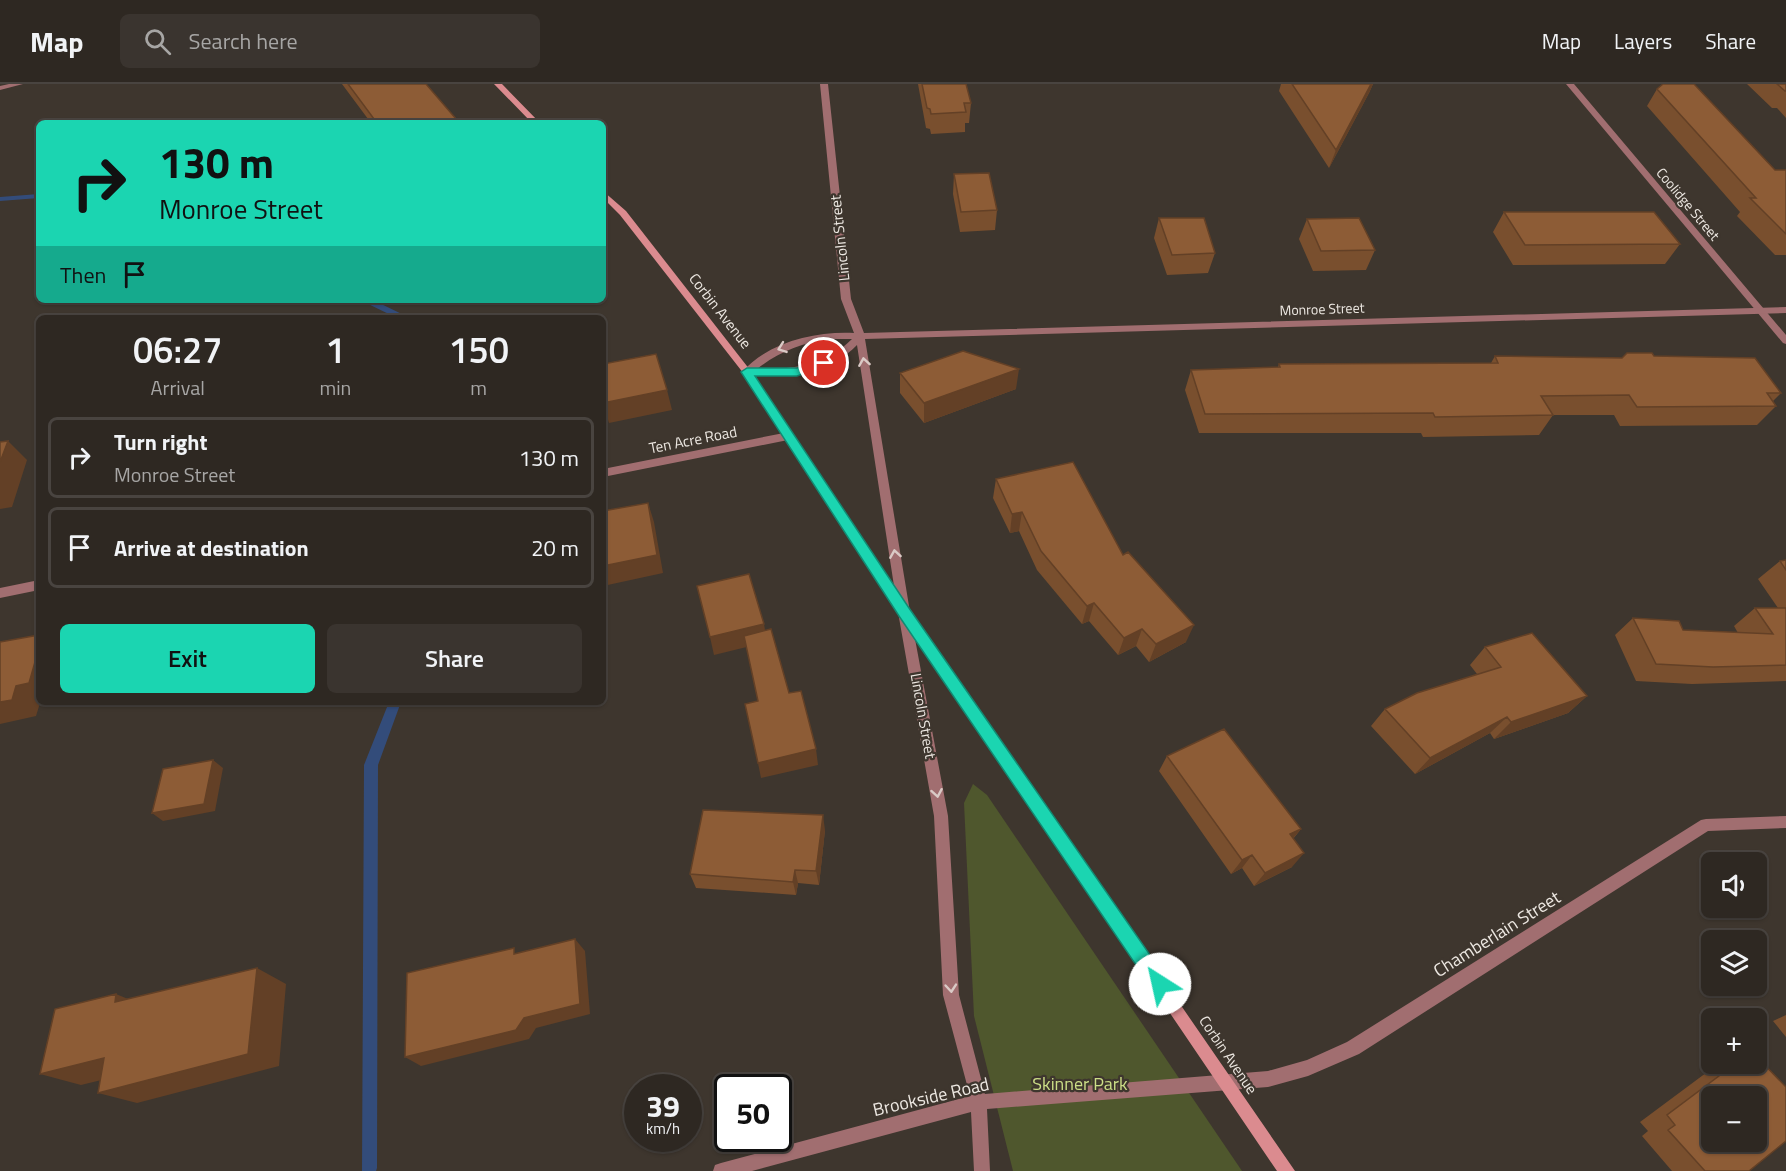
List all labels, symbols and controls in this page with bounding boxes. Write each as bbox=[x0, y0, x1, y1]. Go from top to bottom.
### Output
search box bbox=[120, 14, 540, 68]
text: Map bbox=[30, 20, 84, 63]
text: Search here bbox=[189, 24, 298, 58]
icon: search bbox=[141, 25, 174, 58]
text: Map bbox=[1542, 25, 1581, 57]
text: Layers bbox=[1614, 25, 1672, 57]
text: Share bbox=[1705, 25, 1756, 57]
text: 130 m bbox=[159, 130, 274, 194]
icon: right bbox=[60, 144, 138, 222]
street label: Coolidge Street bbox=[1652, 163, 1725, 245]
text: Monroe Street bbox=[159, 188, 323, 229]
street label: Lincoln Street bbox=[823, 193, 855, 282]
text: Then bbox=[60, 258, 106, 292]
icon: arrive bbox=[118, 258, 151, 291]
street label: Corbin Avenue bbox=[683, 268, 757, 353]
street label: Monroe Street bbox=[1279, 297, 1365, 320]
text: 06:27 bbox=[133, 322, 222, 377]
text: 1 bbox=[325, 322, 345, 377]
text: 150 bbox=[448, 322, 509, 377]
pin bbox=[798, 337, 849, 388]
one-way arrow bbox=[777, 341, 788, 354]
icon: arrive bbox=[807, 346, 840, 379]
one-way arrow bbox=[858, 357, 871, 367]
text: Arrival bbox=[151, 372, 205, 403]
text: min bbox=[319, 372, 351, 403]
text: m bbox=[470, 372, 487, 403]
street label: Ten Acre Road bbox=[647, 420, 739, 459]
text: Turn right bbox=[114, 425, 208, 459]
icon: right bbox=[63, 441, 96, 474]
text: 130 m bbox=[519, 441, 579, 475]
text: Monroe Street bbox=[114, 459, 235, 490]
icon: arrive bbox=[63, 531, 96, 564]
text: Arrive at destination bbox=[114, 531, 309, 565]
text: 20 m bbox=[531, 531, 579, 565]
one-way arrow bbox=[889, 549, 901, 559]
button: Exit bbox=[60, 624, 315, 693]
button: Share bbox=[327, 624, 582, 693]
street label: Lincoln Street bbox=[905, 671, 942, 761]
one-way arrow bbox=[930, 788, 943, 798]
map controls bbox=[1701, 852, 1767, 1152]
button: sound bbox=[1701, 852, 1767, 918]
street label: Chamberlain Street bbox=[1428, 883, 1566, 984]
button: layers bbox=[1701, 930, 1767, 996]
position arrow bbox=[1128, 952, 1192, 1016]
one-way arrow bbox=[944, 983, 957, 992]
button: + bbox=[1701, 1008, 1767, 1074]
street label: Corbin Avenue bbox=[1194, 1011, 1263, 1099]
street label: Brookside Road bbox=[870, 1070, 992, 1123]
park label: Skinner Park bbox=[1032, 1070, 1128, 1097]
speed limit sign: 50 bbox=[714, 1074, 792, 1152]
text: 39 bbox=[646, 1083, 680, 1129]
button: − bbox=[1701, 1086, 1767, 1152]
text: km/h bbox=[646, 1117, 680, 1140]

